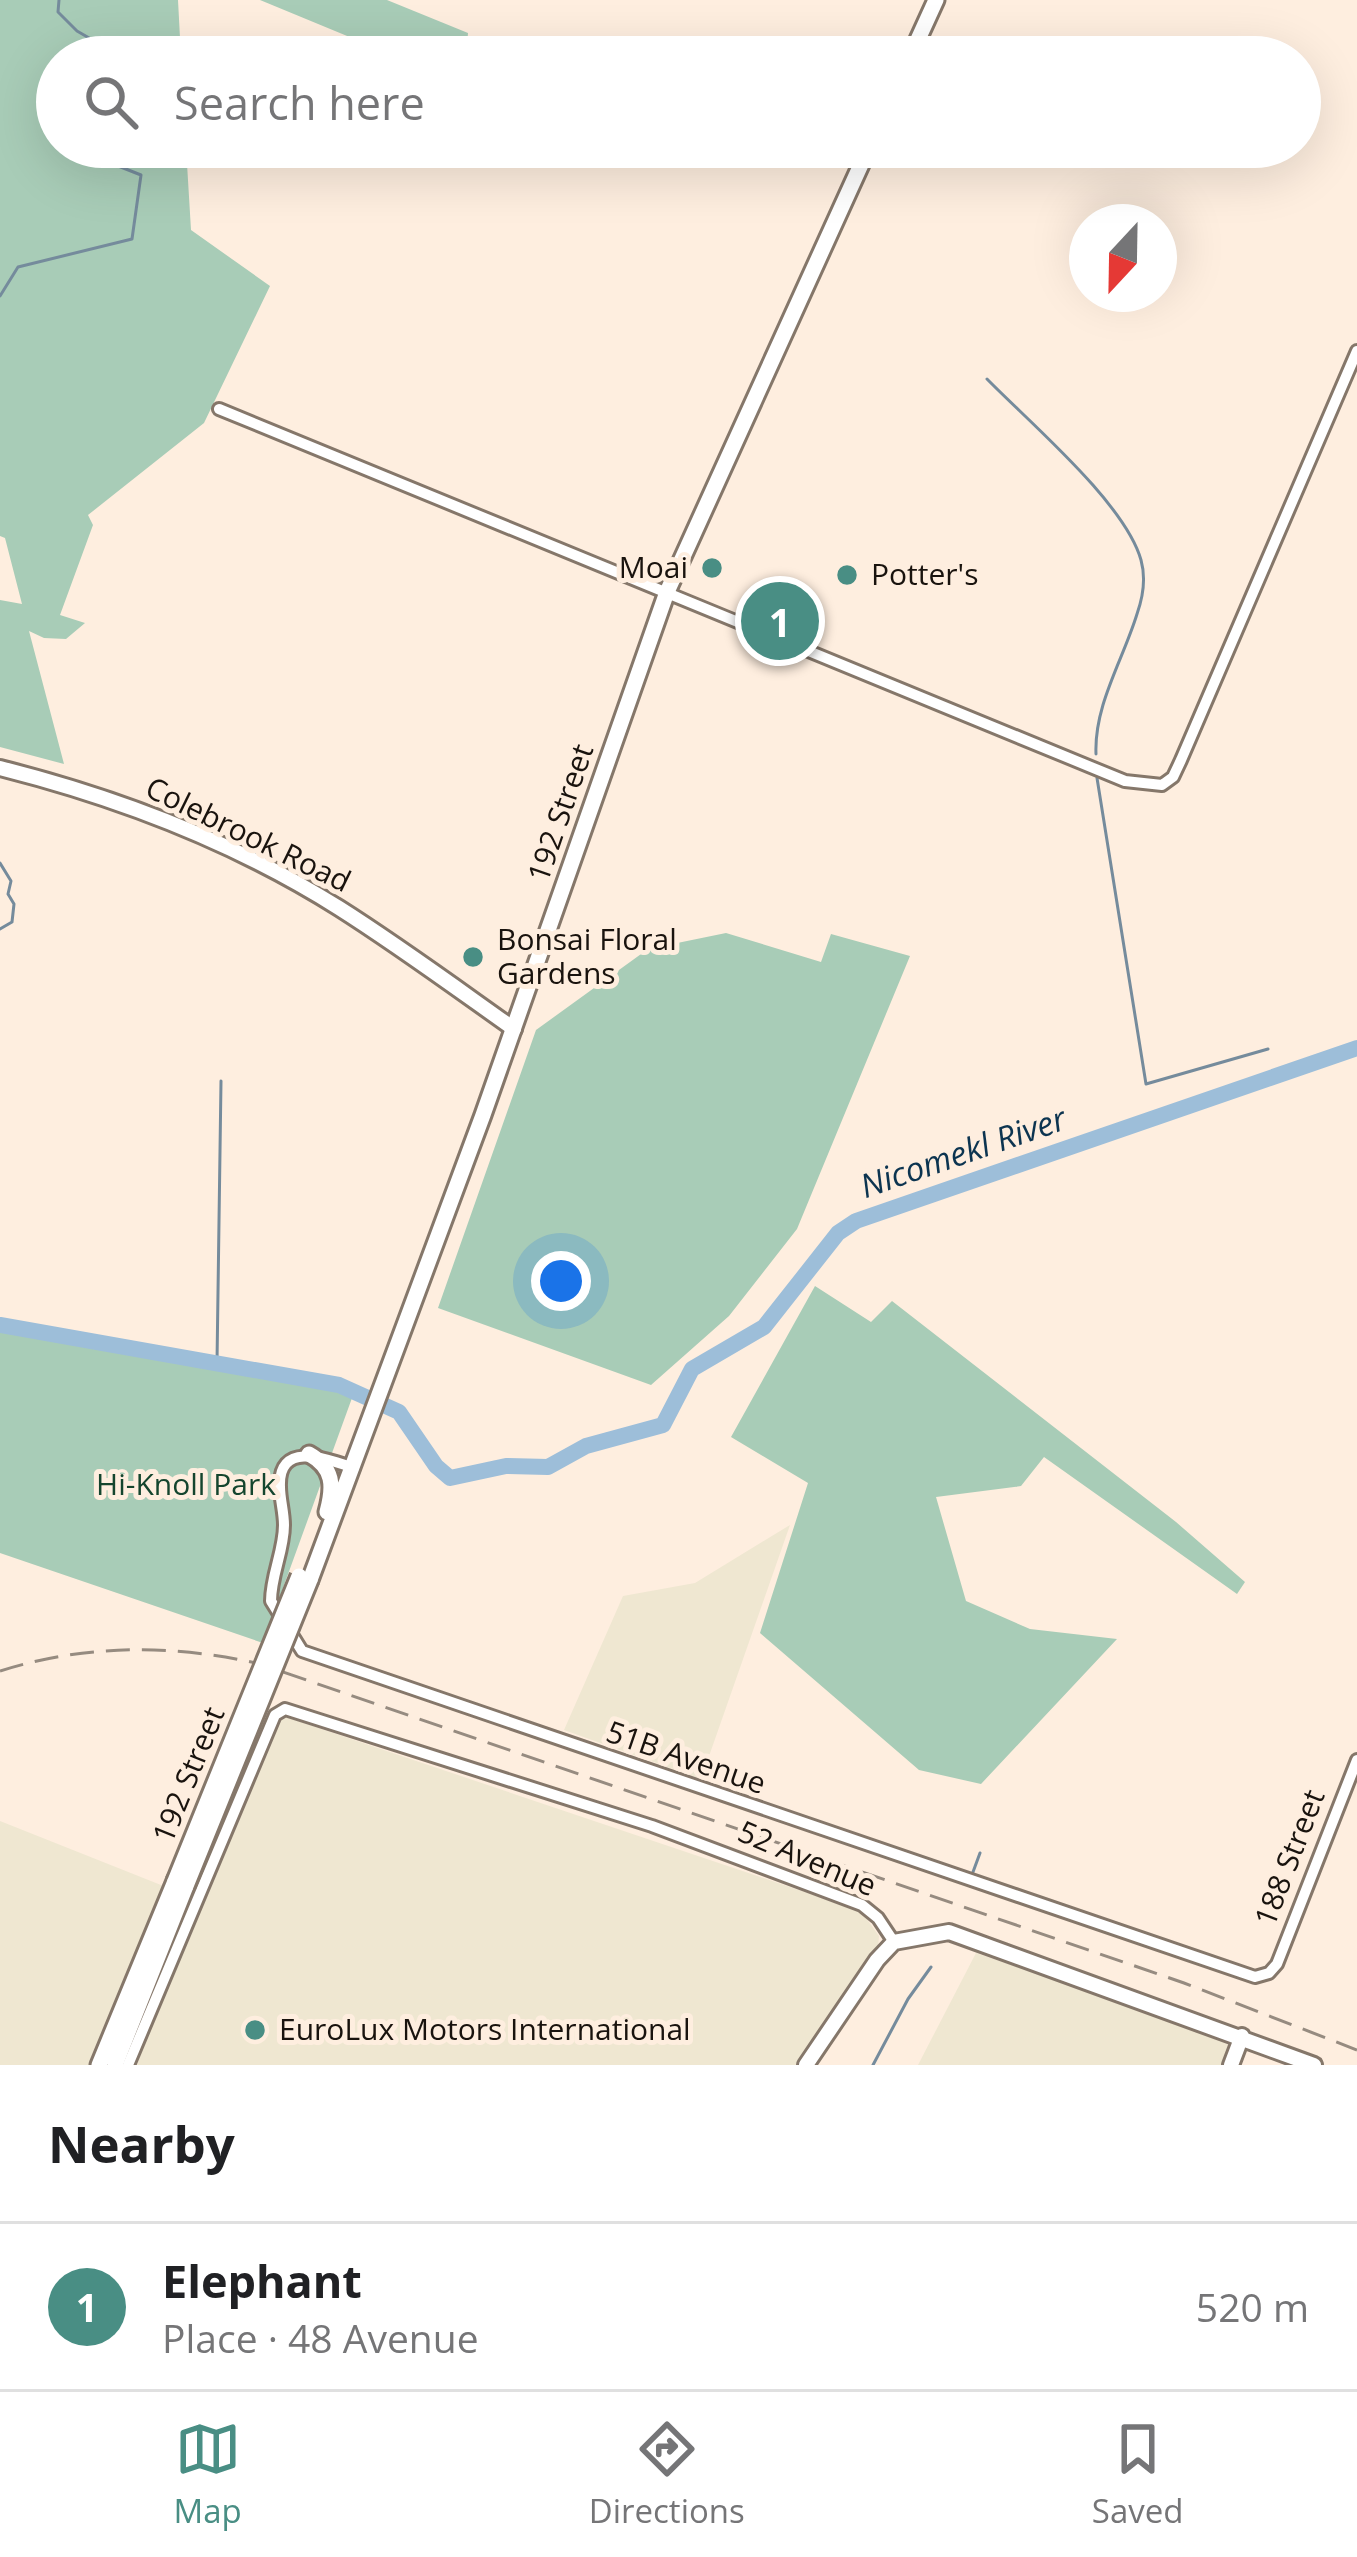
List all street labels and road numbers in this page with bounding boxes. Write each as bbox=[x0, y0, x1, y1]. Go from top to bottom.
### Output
street label: 192 Street bbox=[517, 738, 602, 887]
street label: Colebrook Road bbox=[139, 766, 358, 901]
street label: 192 Street bbox=[142, 1700, 233, 1848]
street label: 51B Avenue bbox=[601, 1710, 772, 1803]
street label: 188 Street bbox=[1244, 1783, 1333, 1932]
street label: 52 Avenue bbox=[732, 1810, 883, 1905]

